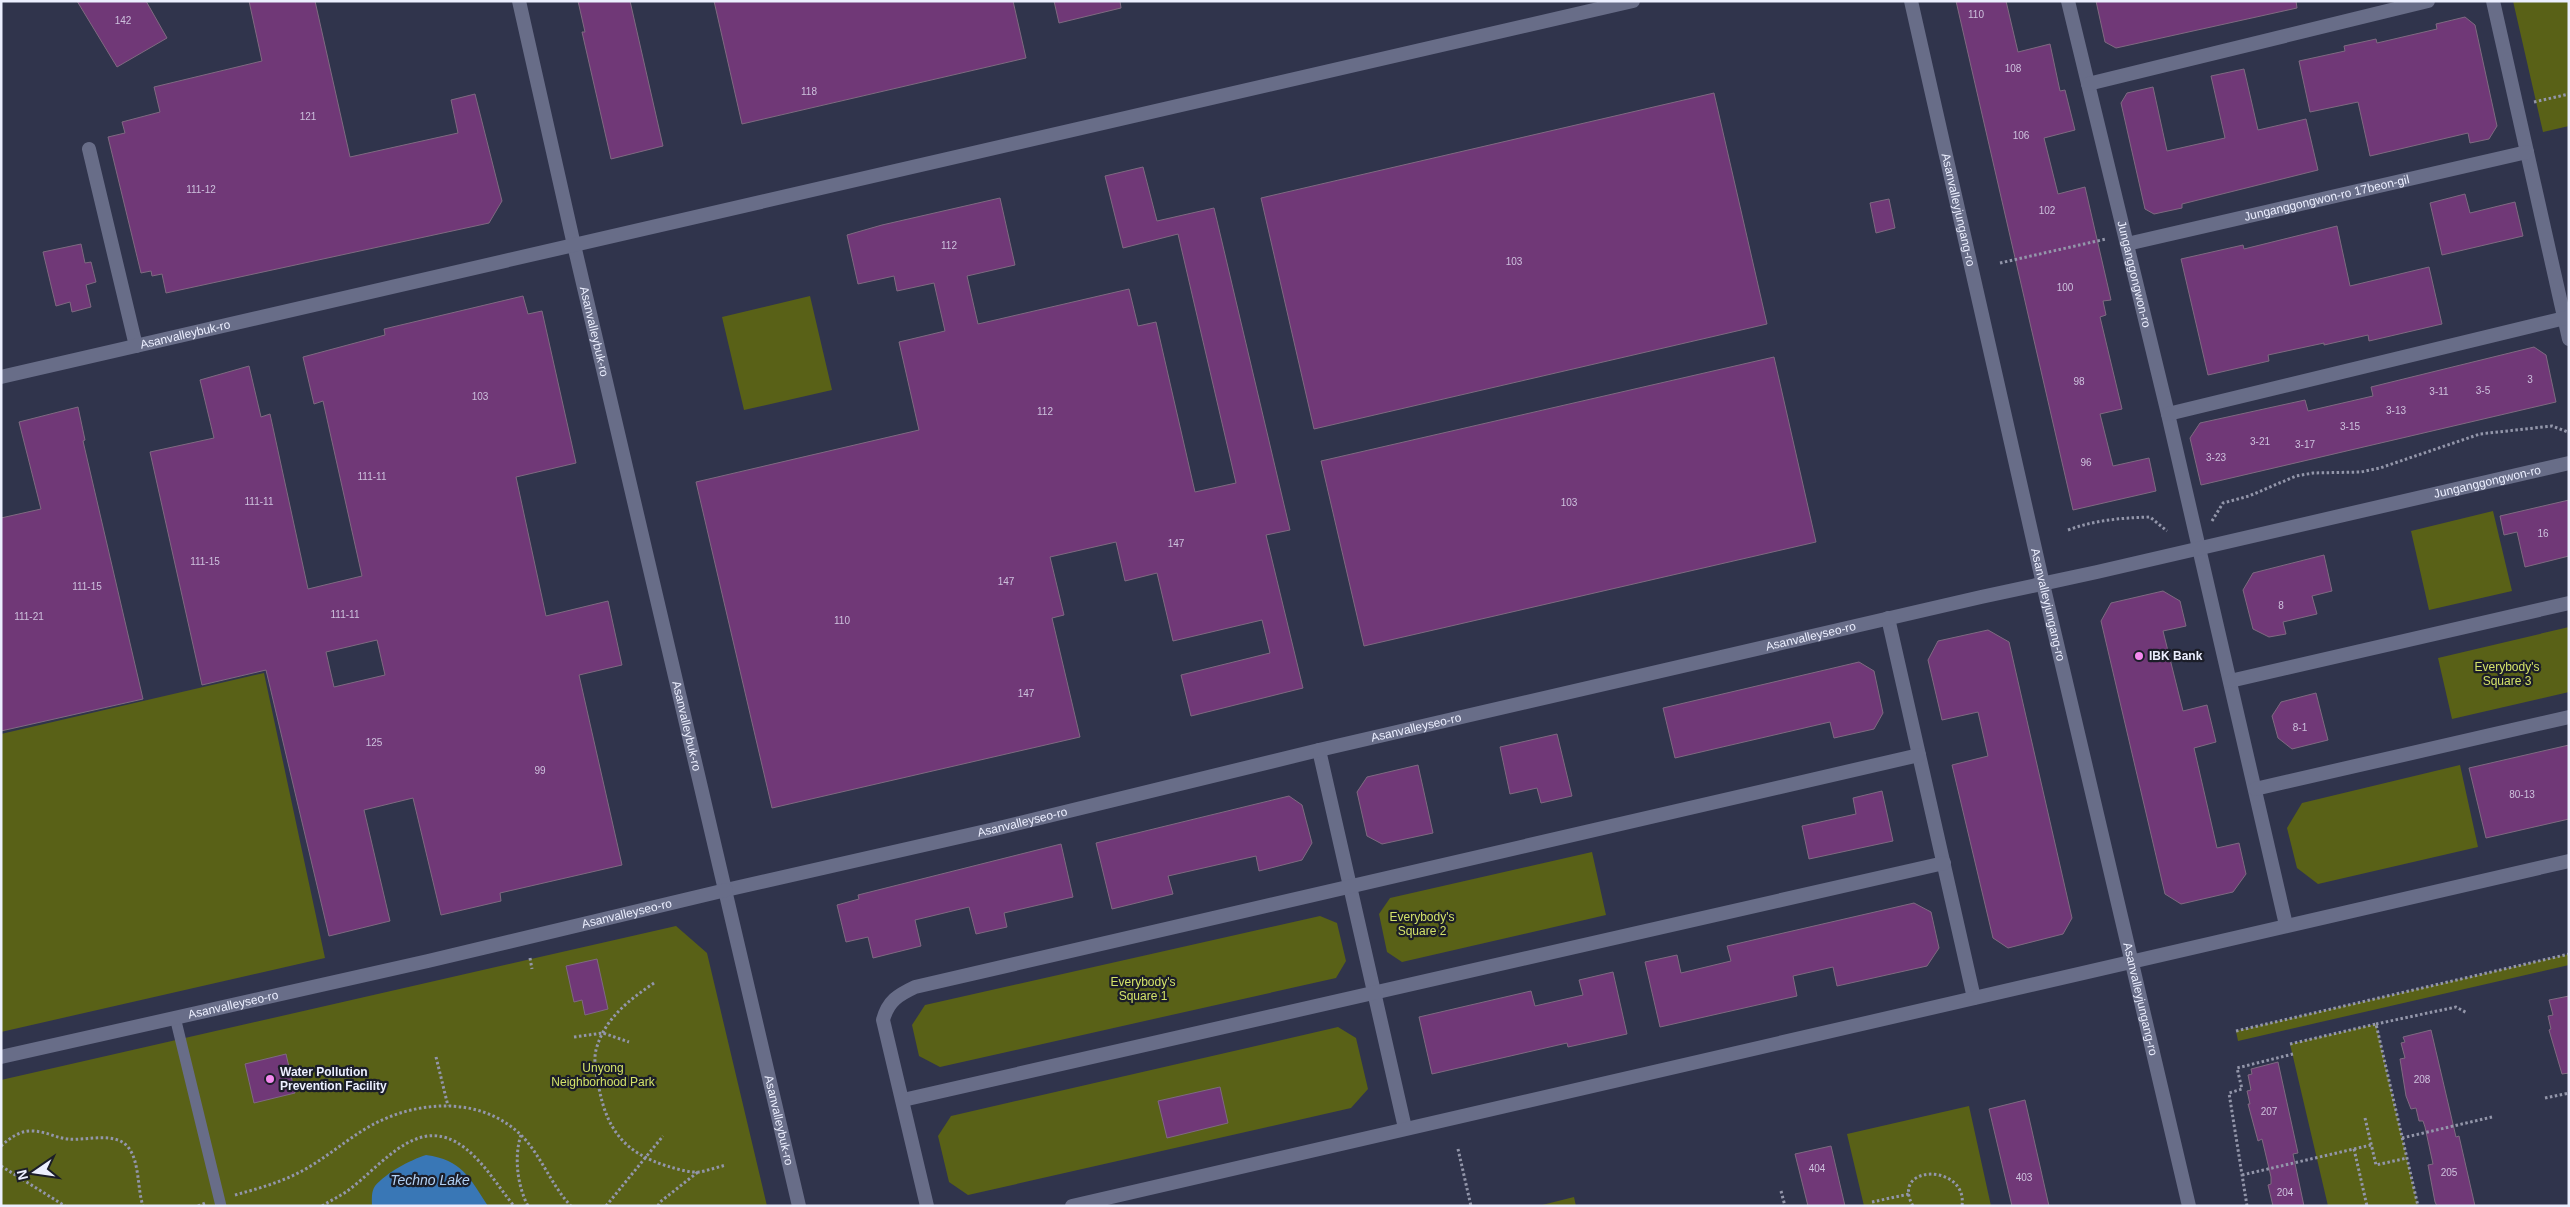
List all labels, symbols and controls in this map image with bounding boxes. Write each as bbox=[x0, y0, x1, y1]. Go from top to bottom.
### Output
house number: 110 bbox=[1968, 9, 1984, 20]
house number: 142 bbox=[115, 15, 132, 26]
house number: 108 bbox=[2005, 63, 2022, 74]
house number: 118 bbox=[801, 86, 817, 97]
house number: 121 bbox=[300, 111, 317, 122]
house number: 106 bbox=[2013, 130, 2030, 141]
street label: Asanvalleyjungang-ro bbox=[1939, 152, 1978, 268]
street label: Junganggongwon-ro 17beon-gil bbox=[2243, 172, 2411, 224]
house number: 111-12 bbox=[186, 184, 216, 195]
house number: 102 bbox=[2039, 205, 2056, 216]
street label: Junganggongwon-ro bbox=[2114, 219, 2154, 329]
house number: 112 bbox=[941, 240, 957, 251]
house number: 103 bbox=[1506, 256, 1523, 267]
house number: 100 bbox=[2057, 282, 2074, 293]
street label: Asanvalleybuk-ro bbox=[577, 285, 612, 378]
street label: Asanvalleybuk-ro bbox=[139, 317, 232, 352]
house number: 3 bbox=[2527, 374, 2533, 385]
house number: 98 bbox=[2073, 376, 2085, 387]
house number: 3-5 bbox=[2476, 385, 2491, 396]
house number: 3-11 bbox=[2429, 386, 2449, 397]
house number: 103 bbox=[472, 391, 489, 402]
house number: 3-13 bbox=[2386, 405, 2406, 416]
house number: 112 bbox=[1037, 406, 1053, 417]
house number: 3-15 bbox=[2340, 421, 2360, 432]
house number: 3-21 bbox=[2250, 436, 2270, 447]
house number: 3-17 bbox=[2295, 439, 2315, 450]
house number: 3-23 bbox=[2206, 452, 2226, 463]
house number: 96 bbox=[2080, 457, 2092, 468]
street label: Junganggongwon-ro bbox=[2432, 463, 2543, 501]
house number: 111-11 bbox=[358, 471, 387, 482]
house number: 111-11 bbox=[245, 496, 274, 507]
house number: 103 bbox=[1561, 497, 1578, 508]
house number: 16 bbox=[2537, 528, 2549, 539]
house number: 147 bbox=[1168, 538, 1185, 549]
street label: Asanvalleyjungang-ro bbox=[2028, 547, 2068, 663]
house number: 111-15 bbox=[190, 556, 220, 567]
house number: 147 bbox=[998, 576, 1015, 587]
house number: 111-15 bbox=[72, 581, 102, 592]
house number: 8 bbox=[2278, 600, 2284, 611]
house number: 111-11 bbox=[331, 609, 360, 620]
house number: 111-21 bbox=[14, 611, 44, 622]
house number: 110 bbox=[834, 615, 850, 626]
street label: Asanvalleyseo-ro bbox=[1764, 619, 1858, 654]
place label: IBK Bank bbox=[2149, 649, 2203, 663]
marker: IBK Bank bbox=[2133, 650, 2145, 662]
park label: Everybody's Square 3 bbox=[2475, 660, 2540, 688]
street label: Asanvalleybuk-ro bbox=[669, 679, 704, 773]
house number: 147 bbox=[1018, 688, 1035, 699]
street label: Asanvalleyseo-ro bbox=[1370, 710, 1463, 745]
house number: 8-1 bbox=[2293, 722, 2308, 733]
house number: 125 bbox=[366, 737, 383, 748]
house number: 99 bbox=[534, 765, 546, 776]
house number: 80-13 bbox=[2509, 789, 2535, 800]
street label: Asanvalleyseo-ro bbox=[976, 805, 1069, 840]
street label: Asanvalleyseo-ro bbox=[580, 896, 674, 931]
park label: Everybody's Square 2 bbox=[1390, 910, 1455, 938]
street label: Asanvalleyjungang-ro bbox=[2120, 941, 2160, 1057]
park label: Everybody's Square 1 bbox=[1111, 975, 1176, 1003]
street label: Asanvalleyseo-ro bbox=[187, 988, 280, 1022]
park label: Unyong Neighborhood Park bbox=[551, 1061, 656, 1089]
place label: Water Pollution Prevention Facility bbox=[280, 1065, 387, 1093]
marker: Water Pollution Prevention Facility bbox=[264, 1073, 276, 1085]
street label: Asanvalleybuk-ro bbox=[762, 1074, 796, 1167]
house number: 208 bbox=[2414, 1074, 2431, 1085]
house number: 207 bbox=[2261, 1106, 2278, 1117]
north arrow bbox=[10, 1147, 60, 1197]
house number: 404 bbox=[1809, 1163, 1826, 1174]
house number: 205 bbox=[2441, 1167, 2458, 1178]
text: N bbox=[13, 1168, 31, 1182]
water label: Techno Lake bbox=[390, 1172, 470, 1188]
house number: 403 bbox=[2016, 1172, 2033, 1183]
house number: 204 bbox=[2277, 1187, 2294, 1198]

